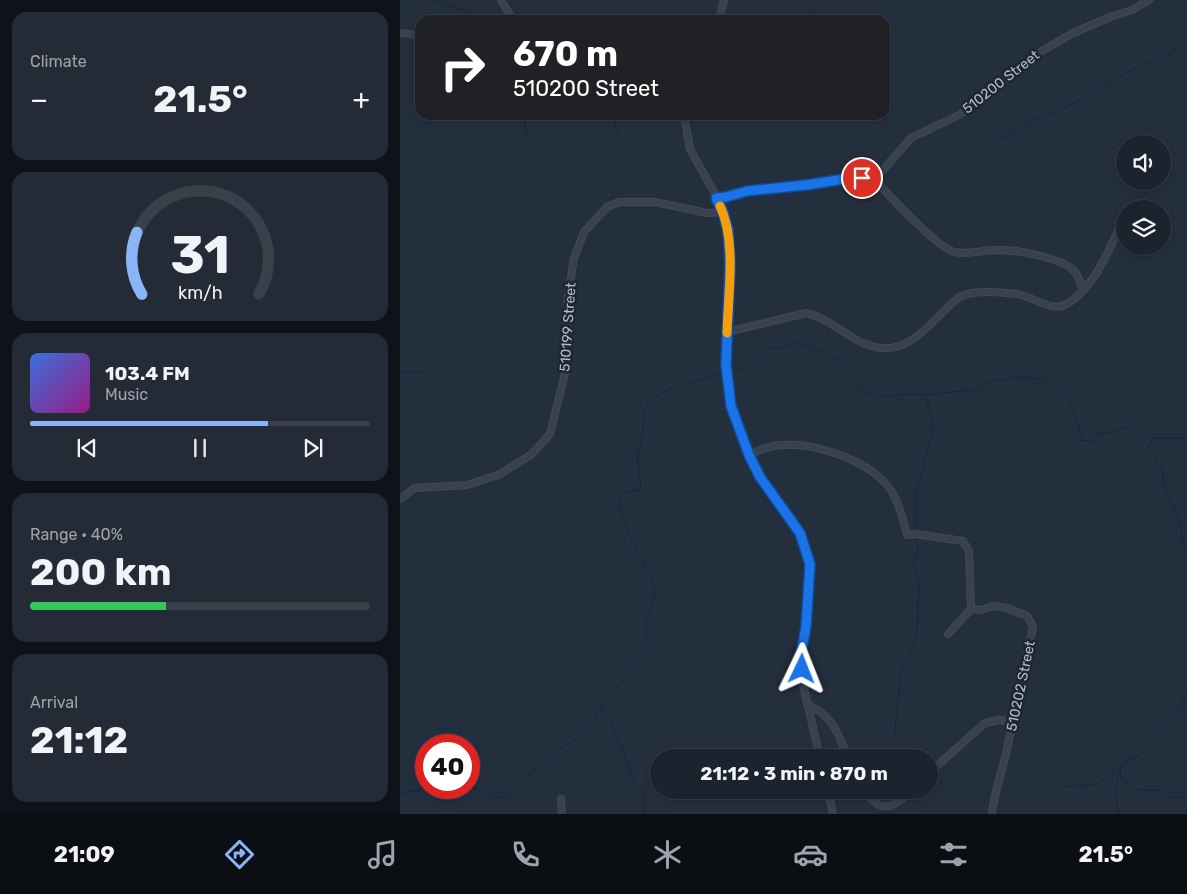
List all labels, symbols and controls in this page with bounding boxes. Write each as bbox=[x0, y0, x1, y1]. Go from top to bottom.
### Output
text: 670 m bbox=[513, 33, 618, 75]
icon: right bbox=[430, 35, 495, 100]
street label: 510200 Street bbox=[959, 46, 1043, 117]
text: Climate bbox=[30, 52, 87, 71]
text: 510200 Street bbox=[513, 75, 659, 102]
text: 21.5° bbox=[153, 76, 248, 122]
text: − bbox=[30, 83, 48, 116]
text: + bbox=[353, 83, 370, 116]
map controls bbox=[1116, 135, 1171, 255]
button: sound bbox=[1116, 135, 1171, 190]
pin bbox=[841, 157, 883, 199]
icon: arrive bbox=[848, 164, 876, 192]
button: layers bbox=[1116, 200, 1171, 255]
text: 31 bbox=[170, 224, 230, 286]
street label: 510199 Street bbox=[556, 281, 580, 372]
text: km/h bbox=[178, 282, 222, 303]
text: 103.4 FM bbox=[105, 362, 190, 385]
text: Music bbox=[105, 385, 148, 404]
icon: previous bbox=[73, 434, 101, 462]
icon: pause bbox=[186, 434, 214, 462]
icon: next bbox=[299, 434, 327, 462]
text: Range · 40% bbox=[30, 525, 123, 544]
text: 200 km bbox=[30, 549, 172, 595]
street label: 510202 Street bbox=[1003, 639, 1039, 733]
position arrow bbox=[775, 642, 827, 694]
text: Arrival bbox=[30, 693, 78, 712]
text: 21:12 bbox=[30, 717, 128, 763]
speed limit sign: 40 bbox=[415, 734, 480, 799]
text: 21:12 · 3 min · 870 m bbox=[700, 762, 888, 785]
icon: directions bbox=[222, 837, 257, 872]
icon: music bbox=[365, 837, 400, 872]
icon: phone bbox=[508, 837, 543, 872]
icon: climate bbox=[650, 837, 685, 872]
icon: car bbox=[793, 837, 828, 872]
icon: filters bbox=[936, 837, 971, 872]
text: 21:09 bbox=[54, 841, 115, 868]
text: 21.5° bbox=[1078, 841, 1133, 868]

